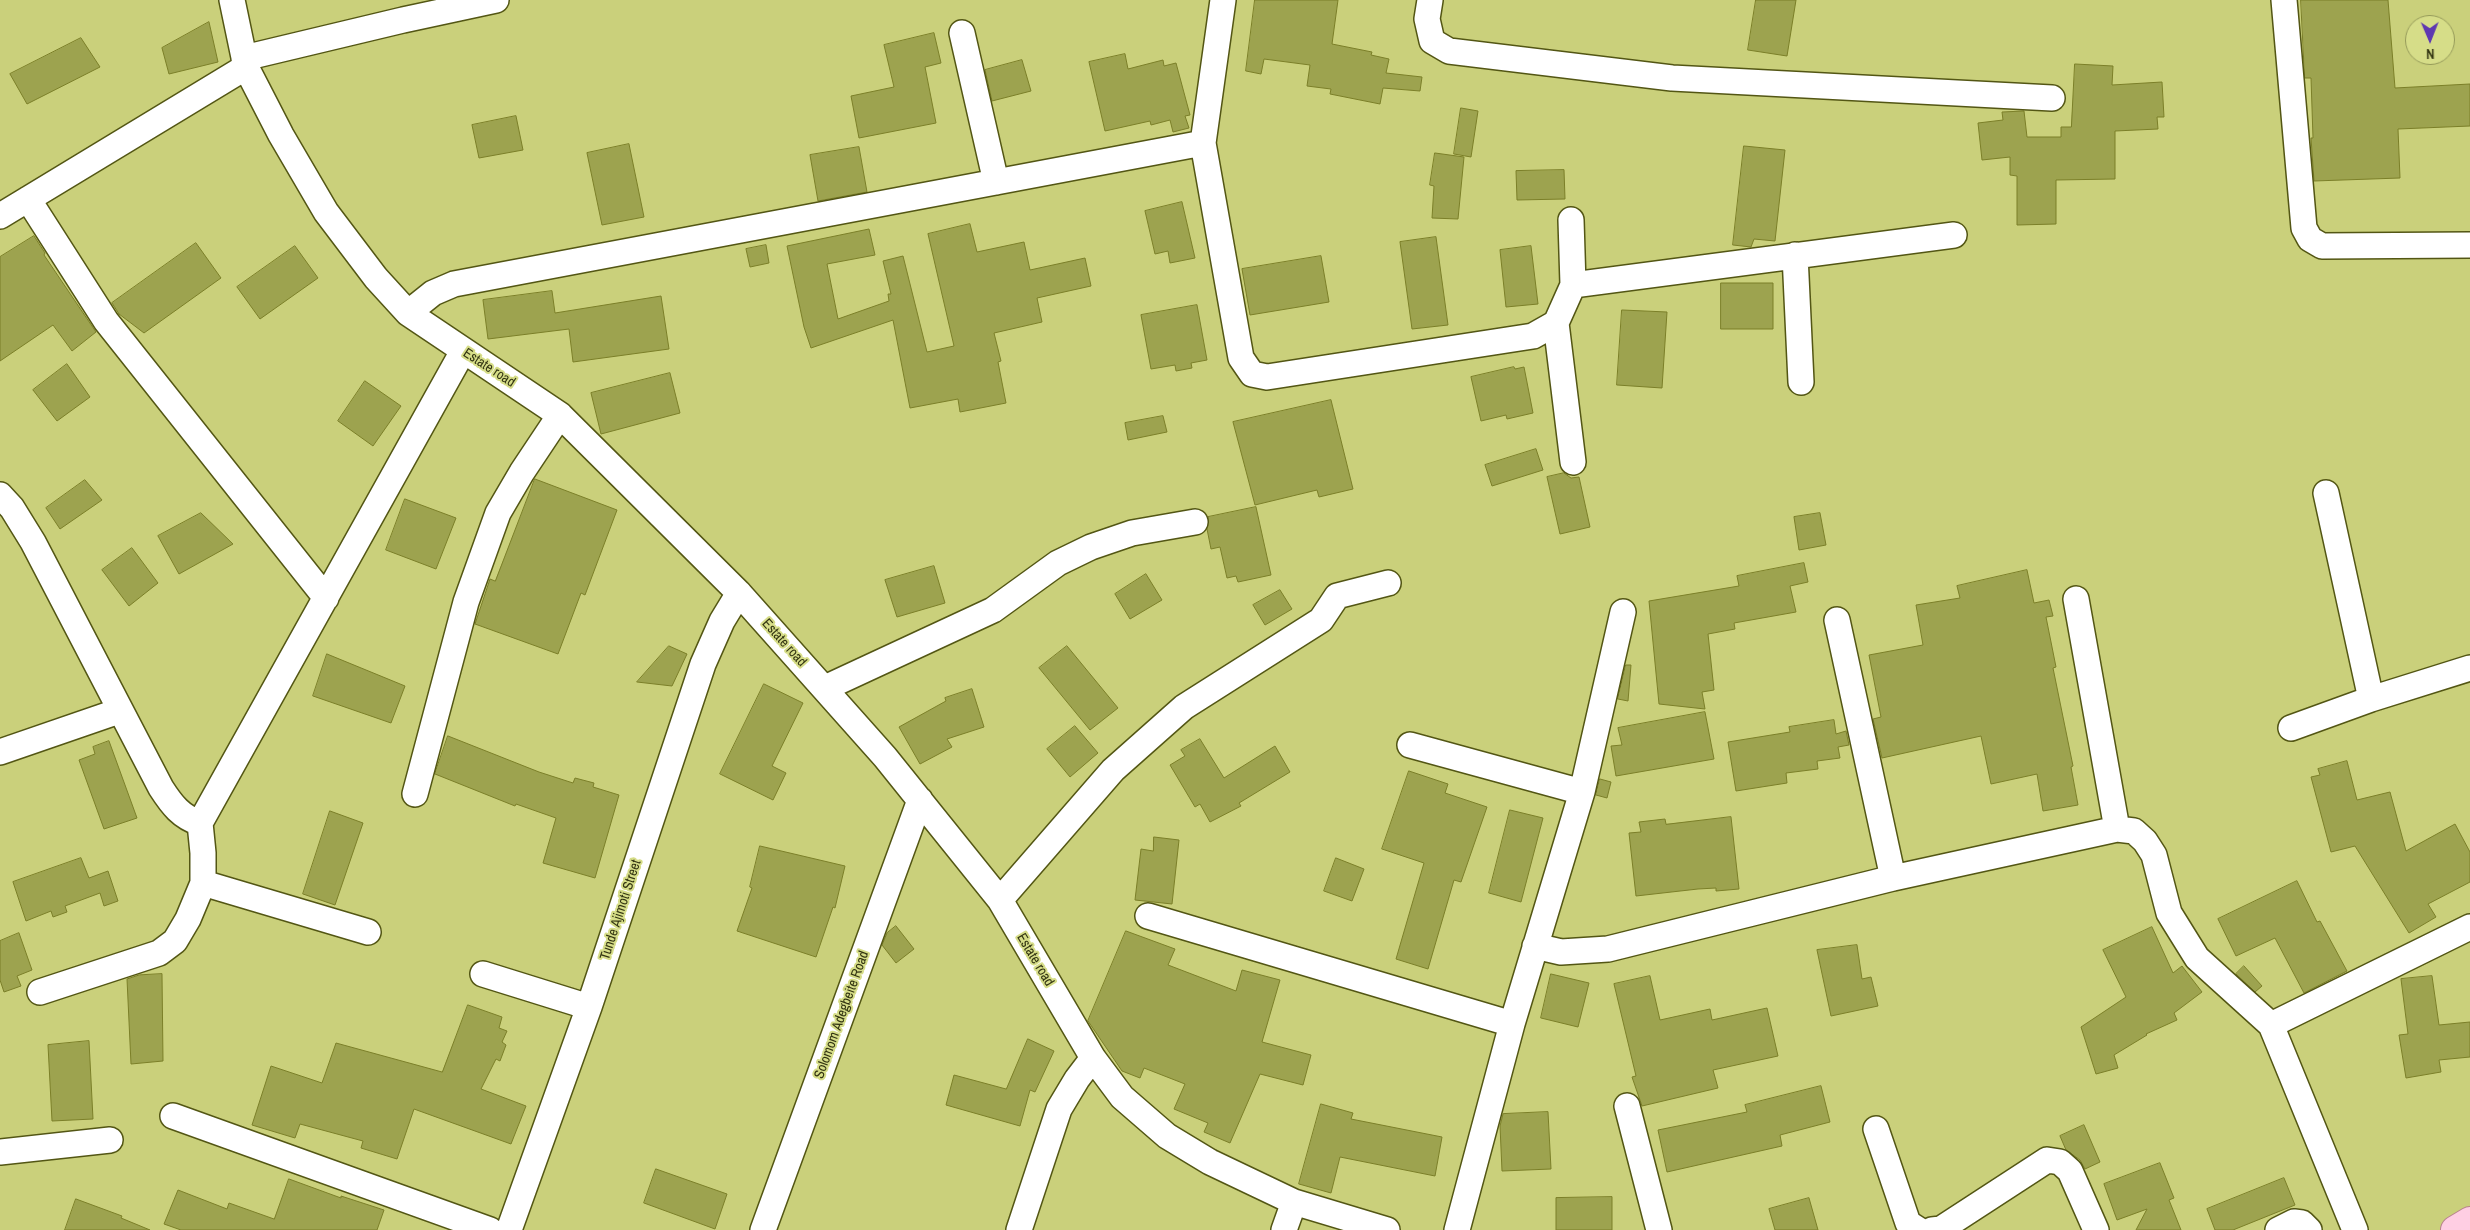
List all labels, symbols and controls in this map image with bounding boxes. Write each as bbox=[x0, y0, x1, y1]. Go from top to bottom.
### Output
north arrow bbox=[2405, 15, 2455, 65]
text: N bbox=[2426, 45, 2435, 63]
street label: Estate road bbox=[460, 345, 518, 391]
street label: Estate road bbox=[758, 616, 810, 670]
street label: Tunde Ajimoti Street bbox=[597, 858, 645, 962]
street label: Estate road bbox=[1013, 931, 1057, 989]
street label: Solomom Adegbeite Road bbox=[811, 949, 873, 1081]

